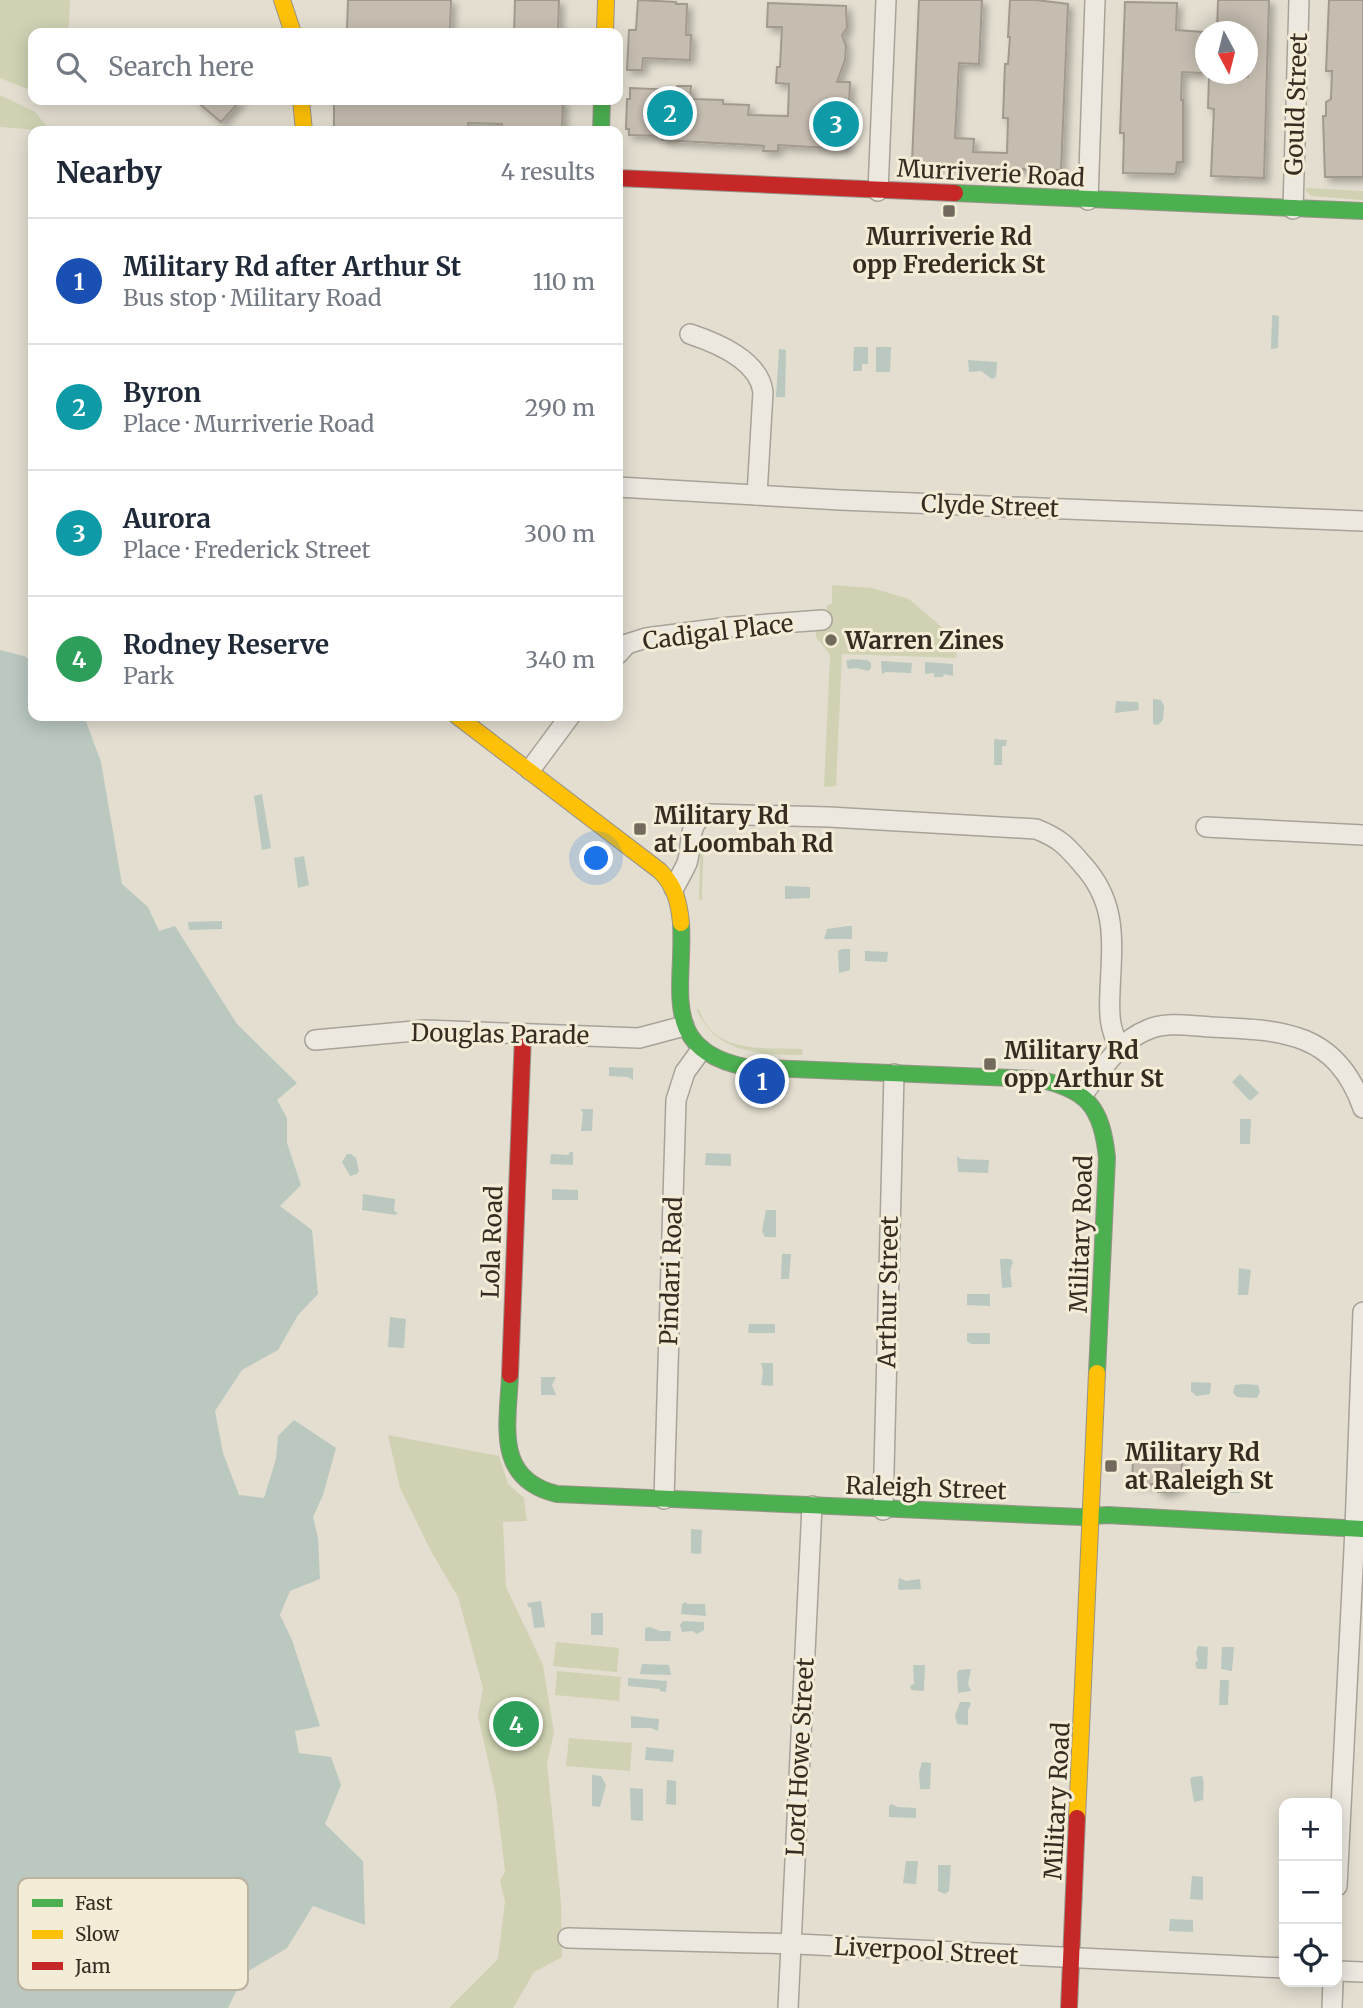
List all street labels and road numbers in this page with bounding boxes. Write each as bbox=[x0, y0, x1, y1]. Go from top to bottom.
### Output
street label: Gould Street bbox=[1278, 31, 1314, 176]
street label: Murriverie Road bbox=[896, 153, 1086, 193]
street label: Clyde Street bbox=[921, 488, 1060, 524]
street label: Cadigal Place bbox=[641, 607, 795, 657]
street label: Douglas Parade bbox=[411, 1017, 589, 1051]
street label: Military Road bbox=[1063, 1155, 1099, 1313]
street label: Lola Road bbox=[475, 1185, 509, 1299]
street label: Pindari Road bbox=[653, 1196, 689, 1346]
street label: Arthur Street bbox=[871, 1215, 905, 1369]
street label: Raleigh Street bbox=[845, 1470, 1008, 1506]
street label: Lord Howe Street bbox=[779, 1656, 821, 1857]
street label: Military Road bbox=[1037, 1721, 1077, 1881]
street label: Liverpool Street bbox=[833, 1931, 1020, 1971]

